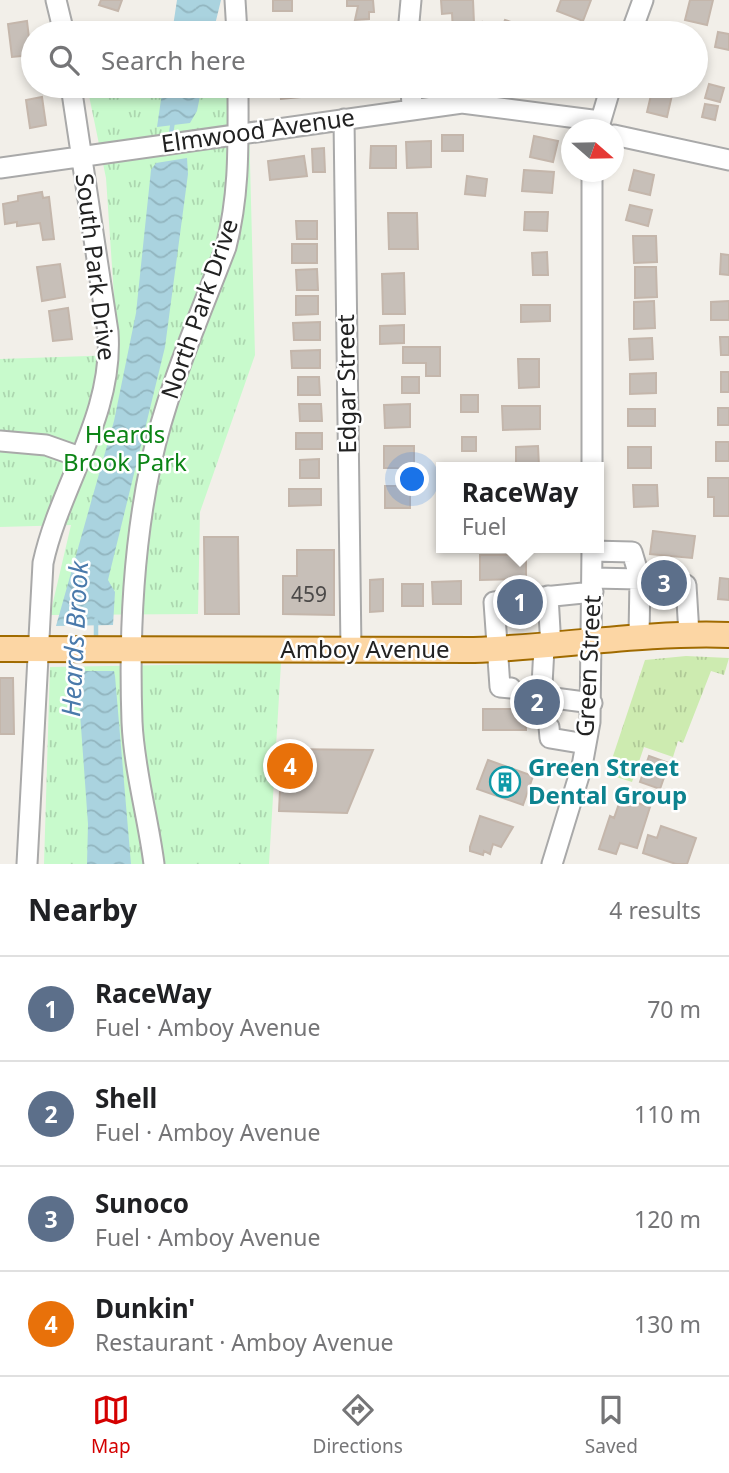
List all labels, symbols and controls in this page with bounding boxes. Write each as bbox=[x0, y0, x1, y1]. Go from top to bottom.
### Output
search box bbox=[21, 21, 708, 98]
icon: search bbox=[45, 41, 83, 79]
text: Search here bbox=[101, 42, 246, 78]
street label: Elmwood Avenue bbox=[159, 100, 357, 159]
north arrow bbox=[561, 119, 624, 182]
street label: South Park Drive bbox=[69, 171, 124, 362]
street label: North Park Drive bbox=[152, 214, 245, 403]
street label: Edgar Street bbox=[328, 314, 363, 454]
park label: Heards Brook Park bbox=[63, 417, 187, 478]
your location bbox=[395, 462, 429, 496]
popup bbox=[436, 462, 604, 553]
text: RaceWay bbox=[462, 474, 578, 510]
text: Fuel bbox=[462, 510, 507, 542]
pin: 3 bbox=[641, 557, 687, 609]
water label: Heards Brook bbox=[52, 559, 96, 718]
pin: 1 bbox=[497, 576, 543, 628]
house number: 459 bbox=[291, 580, 327, 608]
street label: Green Street bbox=[567, 594, 608, 738]
street label: Amboy Avenue bbox=[280, 632, 450, 665]
pin: 2 bbox=[514, 676, 560, 728]
pin: 4 bbox=[267, 740, 313, 792]
place label: Green Street Dental Group bbox=[528, 750, 687, 811]
building icon: Green Street Dental Group bbox=[488, 765, 522, 799]
text: Nearby bbox=[28, 889, 137, 930]
text: 4 results bbox=[609, 894, 701, 926]
text: RaceWay bbox=[95, 975, 212, 1011]
text: 1 bbox=[44, 993, 58, 1025]
text: 70 m bbox=[647, 993, 701, 1025]
text: Fuel · Amboy Avenue bbox=[95, 1011, 320, 1043]
text: Shell bbox=[95, 1080, 157, 1116]
text: 2 bbox=[44, 1098, 58, 1130]
text: 110 m bbox=[634, 1098, 701, 1130]
text: Fuel · Amboy Avenue bbox=[95, 1116, 320, 1148]
text: Sunoco bbox=[95, 1185, 189, 1221]
text: 3 bbox=[44, 1203, 58, 1235]
text: 120 m bbox=[634, 1203, 701, 1235]
text: Fuel · Amboy Avenue bbox=[95, 1221, 320, 1253]
text: Dunkin' bbox=[95, 1290, 195, 1326]
text: 4 bbox=[44, 1308, 58, 1340]
text: 130 m bbox=[634, 1308, 701, 1340]
text: Restaurant · Amboy Avenue bbox=[95, 1326, 394, 1358]
tab: Map bbox=[91, 1391, 131, 1459]
tab: Directions bbox=[313, 1391, 403, 1459]
tab: Saved bbox=[585, 1391, 638, 1459]

